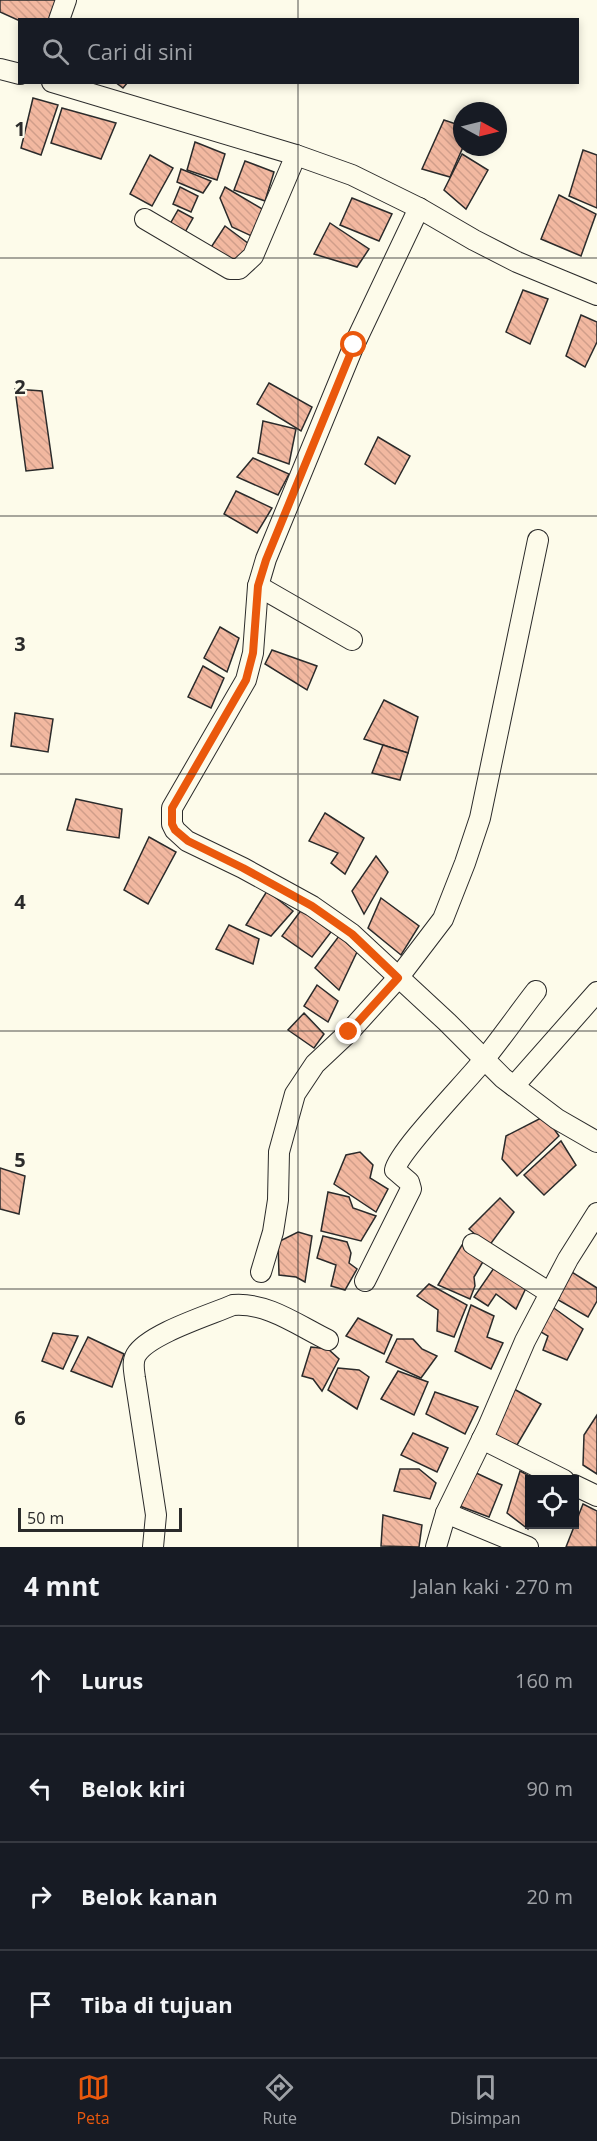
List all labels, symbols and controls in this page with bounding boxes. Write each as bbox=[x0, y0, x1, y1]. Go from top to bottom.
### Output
search box bbox=[18, 18, 579, 84]
icon: search bbox=[39, 35, 72, 68]
text: Cari di sini bbox=[87, 36, 193, 66]
north arrow bbox=[453, 102, 507, 156]
text: 1 bbox=[14, 115, 26, 142]
route start bbox=[340, 331, 366, 357]
text: 2 bbox=[14, 373, 26, 400]
text: 3 bbox=[14, 630, 26, 657]
text: 4 bbox=[14, 888, 26, 915]
route end bbox=[335, 1018, 361, 1044]
text: 5 bbox=[14, 1146, 26, 1173]
text: 6 bbox=[14, 1404, 26, 1431]
map controls bbox=[525, 1475, 579, 1529]
button: locate bbox=[525, 1475, 579, 1529]
scale bar bbox=[18, 1505, 182, 1532]
text: 50 m bbox=[27, 1507, 64, 1529]
text: 4 mnt bbox=[24, 1568, 100, 1604]
text: Jalan kaki · 270 m bbox=[412, 1573, 573, 1600]
icon: ahead bbox=[24, 1664, 57, 1697]
text: Lurus bbox=[81, 1665, 143, 1695]
text: 160 m bbox=[515, 1667, 573, 1694]
icon: left bbox=[24, 1772, 57, 1805]
text: Belok kiri bbox=[81, 1773, 186, 1803]
text: 90 m bbox=[526, 1775, 573, 1802]
icon: right bbox=[24, 1880, 57, 1913]
text: Belok kanan bbox=[81, 1881, 218, 1911]
text: 20 m bbox=[526, 1883, 573, 1910]
icon: arrive bbox=[24, 1988, 57, 2021]
text: Tiba di tujuan bbox=[81, 1989, 233, 2019]
tab: Peta bbox=[76, 2071, 110, 2129]
tab: Rute bbox=[263, 2071, 297, 2129]
tab: Disimpan bbox=[450, 2071, 521, 2129]

